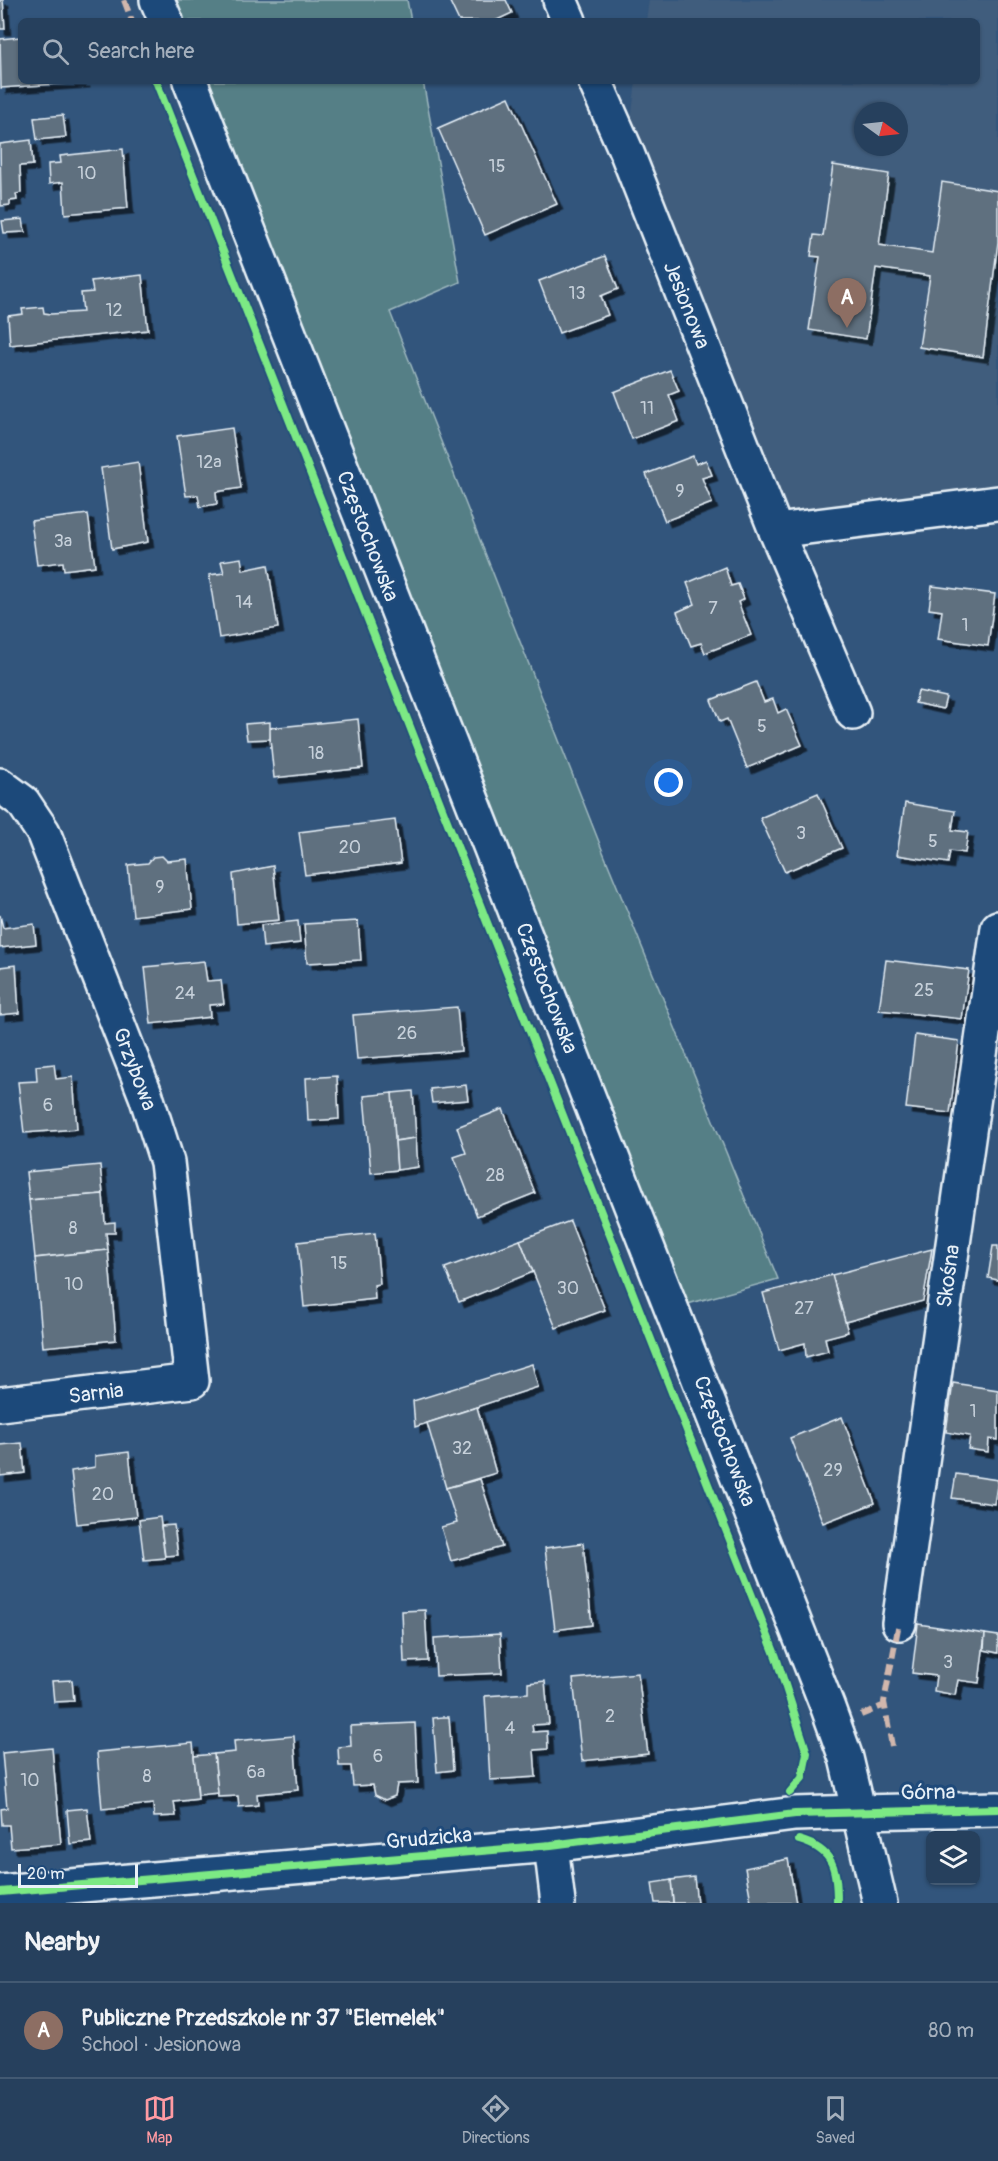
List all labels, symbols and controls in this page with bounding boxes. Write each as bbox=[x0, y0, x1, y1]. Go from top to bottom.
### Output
search box bbox=[18, 18, 980, 84]
icon: search bbox=[39, 35, 72, 68]
text: Search here bbox=[87, 37, 194, 65]
north arrow bbox=[854, 102, 908, 156]
house number: 15 bbox=[489, 155, 505, 178]
house number: 10 bbox=[77, 162, 97, 185]
street label: Jesionowa bbox=[657, 258, 716, 353]
pin: A bbox=[828, 278, 866, 328]
house number: 13 bbox=[568, 282, 586, 305]
house number: 12 bbox=[105, 299, 123, 322]
house number: 11 bbox=[640, 397, 654, 420]
house number: 12a bbox=[196, 451, 222, 474]
street label: Częstochowska bbox=[330, 467, 405, 605]
house number: 9 bbox=[675, 480, 685, 503]
house number: 3a bbox=[54, 530, 72, 553]
house number: 14 bbox=[235, 591, 253, 614]
house number: 7 bbox=[708, 597, 718, 620]
house number: 1 bbox=[961, 614, 969, 637]
house number: 5 bbox=[757, 715, 767, 738]
house number: 18 bbox=[308, 742, 324, 765]
your location bbox=[654, 768, 683, 797]
house number: 3 bbox=[796, 822, 806, 845]
house number: 5 bbox=[928, 830, 938, 853]
house number: 20 bbox=[339, 836, 361, 859]
house number: 9 bbox=[155, 876, 165, 899]
street label: Częstochowska bbox=[509, 919, 584, 1057]
house number: 25 bbox=[914, 979, 934, 1002]
house number: 24 bbox=[175, 982, 196, 1005]
house number: 26 bbox=[397, 1022, 417, 1045]
street label: Grzybowa bbox=[106, 1024, 163, 1114]
house number: 6 bbox=[43, 1094, 53, 1117]
house number: 28 bbox=[485, 1164, 505, 1187]
house number: 8 bbox=[68, 1217, 78, 1240]
street label: Skośna bbox=[931, 1243, 966, 1309]
house number: 15 bbox=[331, 1252, 347, 1275]
house number: 10 bbox=[64, 1273, 84, 1296]
house number: 30 bbox=[557, 1277, 579, 1300]
house number: 27 bbox=[794, 1297, 814, 1320]
street label: Częstochowska bbox=[687, 1372, 762, 1510]
street label: Sarnia bbox=[67, 1377, 125, 1410]
house number: 1 bbox=[969, 1400, 977, 1423]
house number: 32 bbox=[452, 1437, 472, 1460]
house number: 29 bbox=[823, 1459, 843, 1482]
house number: 20 bbox=[92, 1483, 114, 1506]
house number: 3 bbox=[943, 1651, 953, 1674]
house number: 2 bbox=[605, 1705, 615, 1728]
house number: 4 bbox=[505, 1717, 516, 1740]
house number: 6 bbox=[373, 1745, 383, 1768]
house number: 6a bbox=[247, 1761, 265, 1784]
house number: 8 bbox=[142, 1765, 152, 1788]
house number: 10 bbox=[20, 1769, 40, 1792]
street label: Górna bbox=[900, 1779, 956, 1806]
street label: Grudzicka bbox=[385, 1821, 473, 1856]
map controls bbox=[926, 1831, 980, 1885]
button: layers bbox=[926, 1831, 980, 1885]
scale bar bbox=[18, 1861, 138, 1888]
text: 20 m bbox=[27, 1864, 65, 1884]
text: Nearby bbox=[24, 1926, 100, 1958]
text: Publiczne Przedszkole nr 37 "Elemelek" bbox=[81, 2004, 445, 2032]
text: A bbox=[37, 2018, 50, 2043]
text: 80 m bbox=[928, 2018, 974, 2043]
text: School · Jesionowa bbox=[81, 2032, 241, 2057]
tab: Map bbox=[143, 2092, 176, 2148]
tab: Directions bbox=[462, 2092, 530, 2148]
tab: Saved bbox=[815, 2092, 855, 2148]

